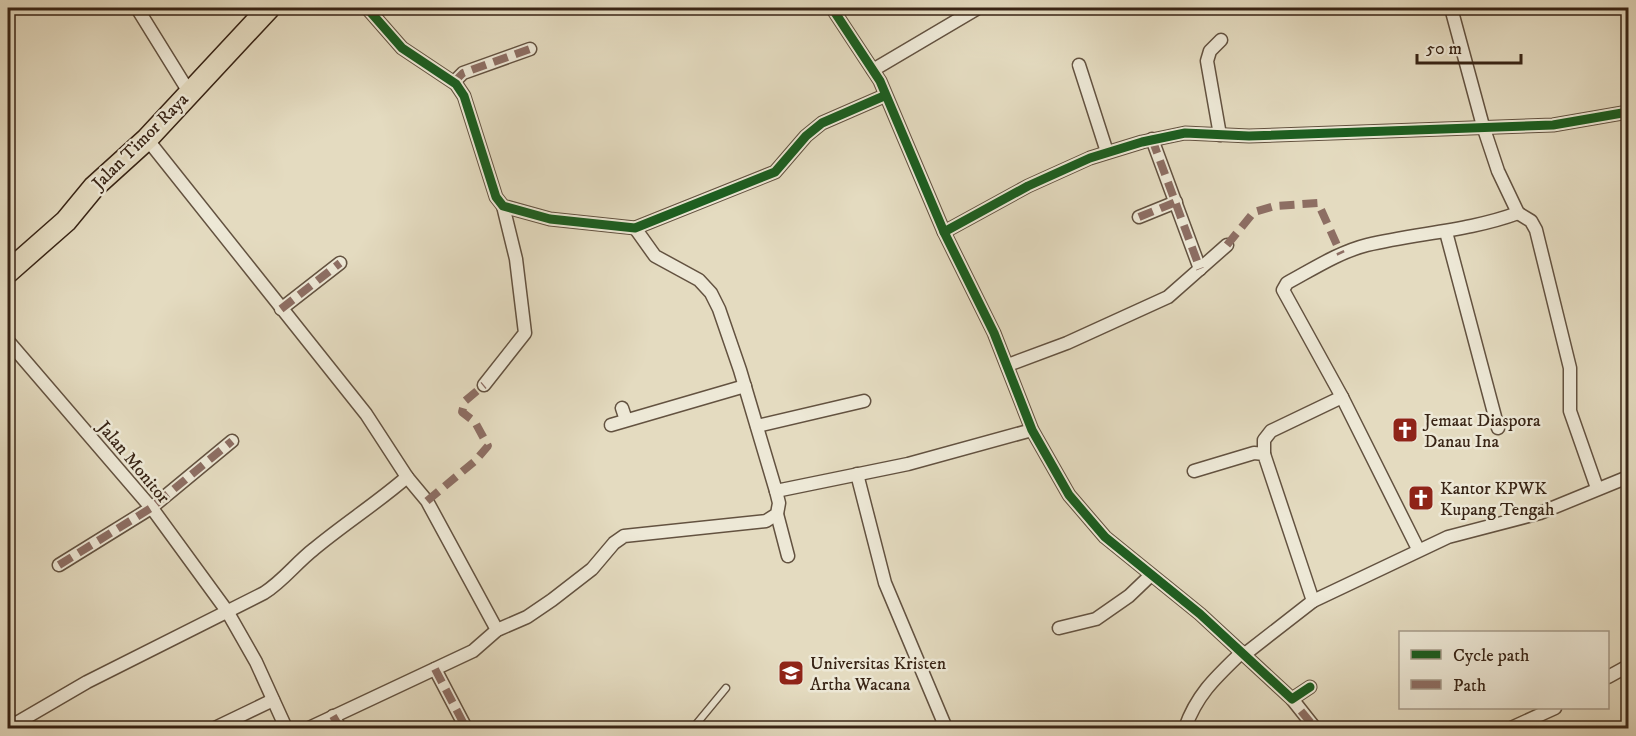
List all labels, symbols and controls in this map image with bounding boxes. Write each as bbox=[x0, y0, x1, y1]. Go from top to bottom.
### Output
scale bar bbox=[1417, 27, 1520, 65]
text: 50 m bbox=[1426, 38, 1462, 60]
street label: Jalan Timor Raya bbox=[86, 89, 194, 196]
place label: Jemaat Diaspora Danau Ina bbox=[1422, 410, 1541, 453]
street label: Jalan Monitor bbox=[91, 415, 174, 509]
church icon: Jemaat Diaspora Danau Ina bbox=[1390, 415, 1420, 445]
place label: Kantor KPWK Kupang Tengah bbox=[1440, 478, 1555, 521]
church icon: Kantor KPWK Kupang Tengah bbox=[1406, 483, 1436, 513]
legend bbox=[1399, 631, 1609, 709]
text: Cycle path bbox=[1453, 645, 1530, 667]
place label: Universitas Kristen Artha Wacana bbox=[810, 653, 947, 696]
school or university icon: Universitas Kristen Artha Wacana bbox=[776, 658, 806, 688]
text: Path bbox=[1453, 675, 1487, 697]

